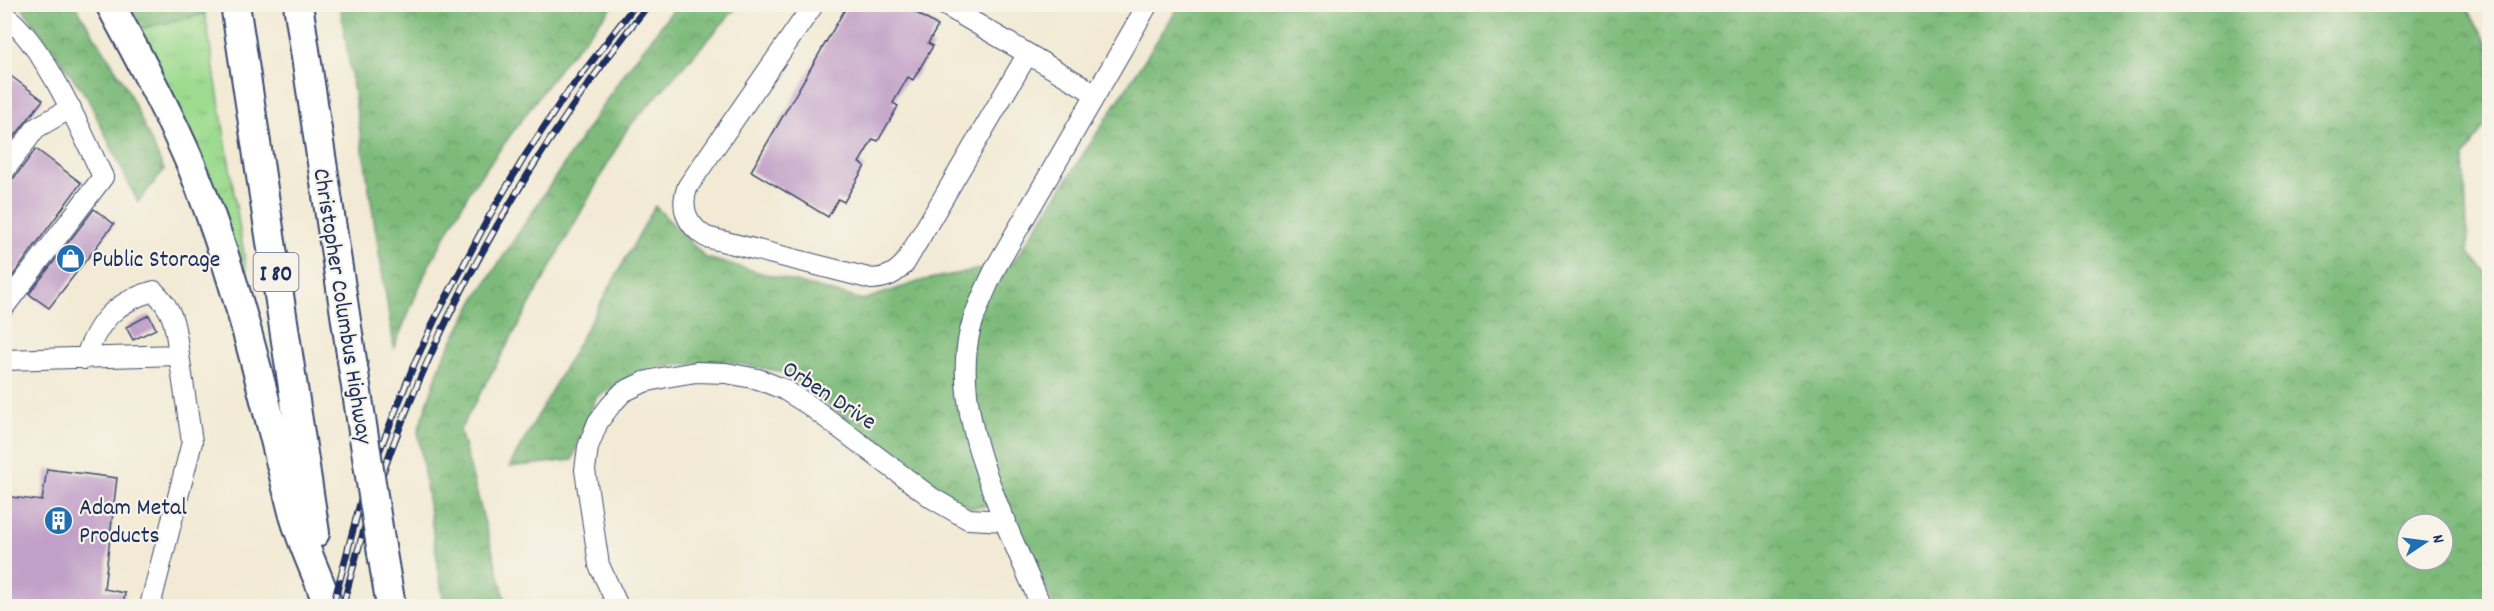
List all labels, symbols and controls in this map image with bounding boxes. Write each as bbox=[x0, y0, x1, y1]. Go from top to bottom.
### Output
street label: Christopher Columbus Highway bbox=[302, 166, 380, 448]
shop icon: Public Storage bbox=[55, 242, 87, 274]
place label: Public Storage bbox=[92, 244, 220, 278]
road number: I 80 bbox=[254, 253, 298, 291]
street label: Orben Drive bbox=[774, 353, 882, 440]
place label: Adam Metal Products bbox=[79, 492, 187, 554]
building icon: Adam Metal Products bbox=[42, 504, 74, 536]
north arrow bbox=[2395, 512, 2455, 572]
text: N bbox=[2425, 533, 2449, 546]

